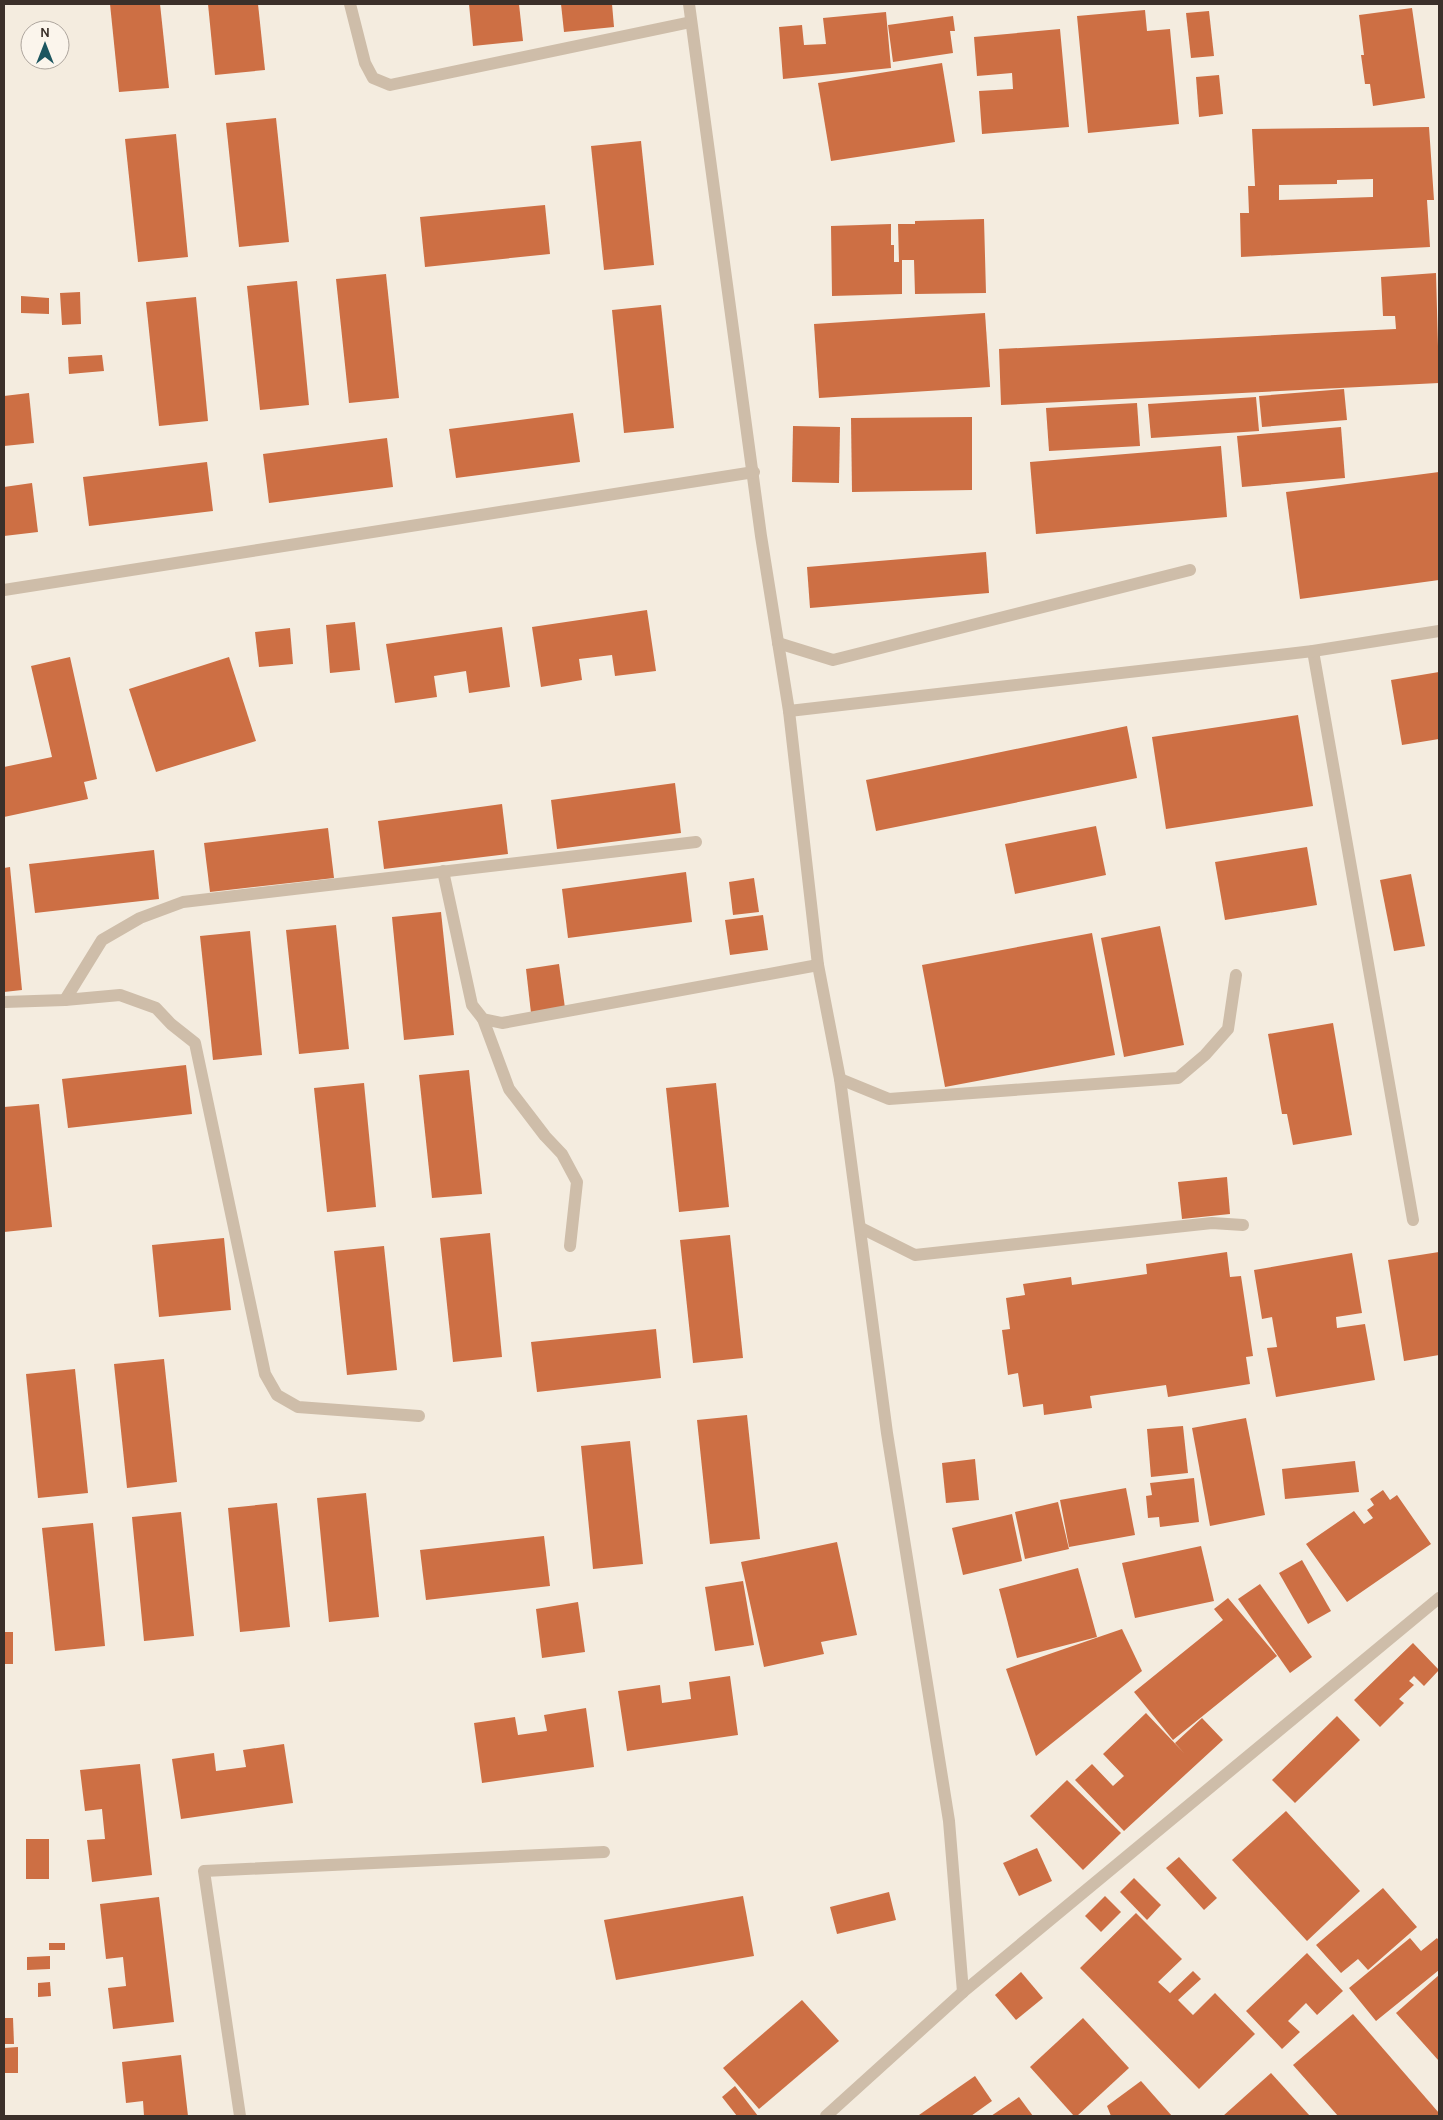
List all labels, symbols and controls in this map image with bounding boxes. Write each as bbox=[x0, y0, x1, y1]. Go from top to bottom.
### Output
north arrow bbox=[20, 20, 70, 70]
text: N bbox=[40, 24, 50, 41]

